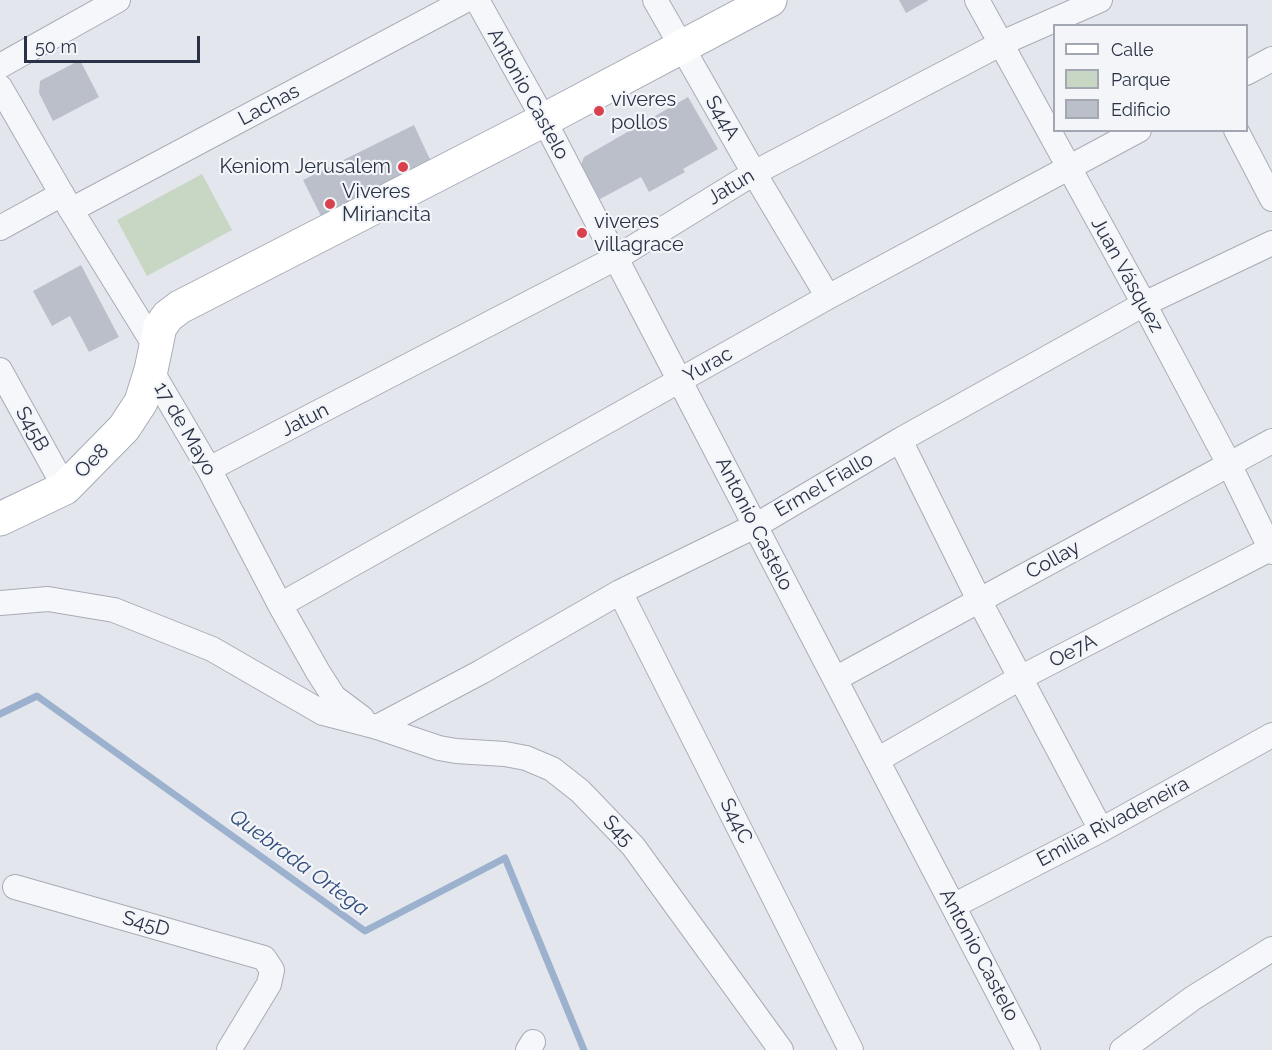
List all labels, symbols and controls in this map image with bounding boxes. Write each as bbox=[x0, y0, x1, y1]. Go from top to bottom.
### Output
scale bar bbox=[27, 24, 202, 62]
street label: Antonio Castelo bbox=[482, 24, 574, 164]
legend bbox=[1053, 24, 1248, 132]
text: 50 m bbox=[35, 36, 77, 57]
text: Calle bbox=[1111, 39, 1154, 60]
text: Parque bbox=[1111, 69, 1170, 90]
street label: Lachas bbox=[234, 79, 304, 131]
place label: viveres pollos bbox=[611, 88, 676, 135]
street label: S44A bbox=[700, 91, 744, 145]
text: Edificio bbox=[1111, 99, 1170, 120]
marker: viveres pollos bbox=[592, 104, 606, 118]
place label: Keniom Jerusalem bbox=[219, 155, 391, 179]
marker: Keniom Jerusalem bbox=[396, 160, 410, 174]
street label: Jatun bbox=[703, 164, 759, 210]
place label: Viveres Miriancita bbox=[342, 180, 431, 227]
marker: Viveres Miriancita bbox=[323, 197, 337, 211]
place label: viveres villagrace bbox=[594, 210, 684, 257]
street label: Juan Vásquez bbox=[1086, 213, 1168, 337]
marker: viveres villagrace bbox=[575, 226, 589, 240]
street label: Yurac bbox=[679, 342, 737, 388]
street label: 17 de Mayo bbox=[149, 378, 221, 480]
street label: Jatun bbox=[277, 398, 333, 442]
street label: S45B bbox=[10, 403, 54, 455]
street label: Oe8 bbox=[70, 439, 114, 483]
street label: Ermel Fiallo bbox=[771, 447, 877, 523]
street label: Antonio Castelo bbox=[710, 453, 798, 595]
street label: Collay bbox=[1022, 535, 1084, 585]
street label: Oe7A bbox=[1045, 629, 1101, 673]
street label: Emilia Rivadeneira bbox=[1033, 772, 1193, 872]
street label: S44C bbox=[714, 794, 758, 848]
water label: Quebrada Ortega bbox=[225, 804, 373, 922]
street label: S45 bbox=[598, 810, 638, 852]
street label: Antonio Castelo bbox=[934, 885, 1024, 1025]
street label: S45D bbox=[119, 906, 173, 942]

